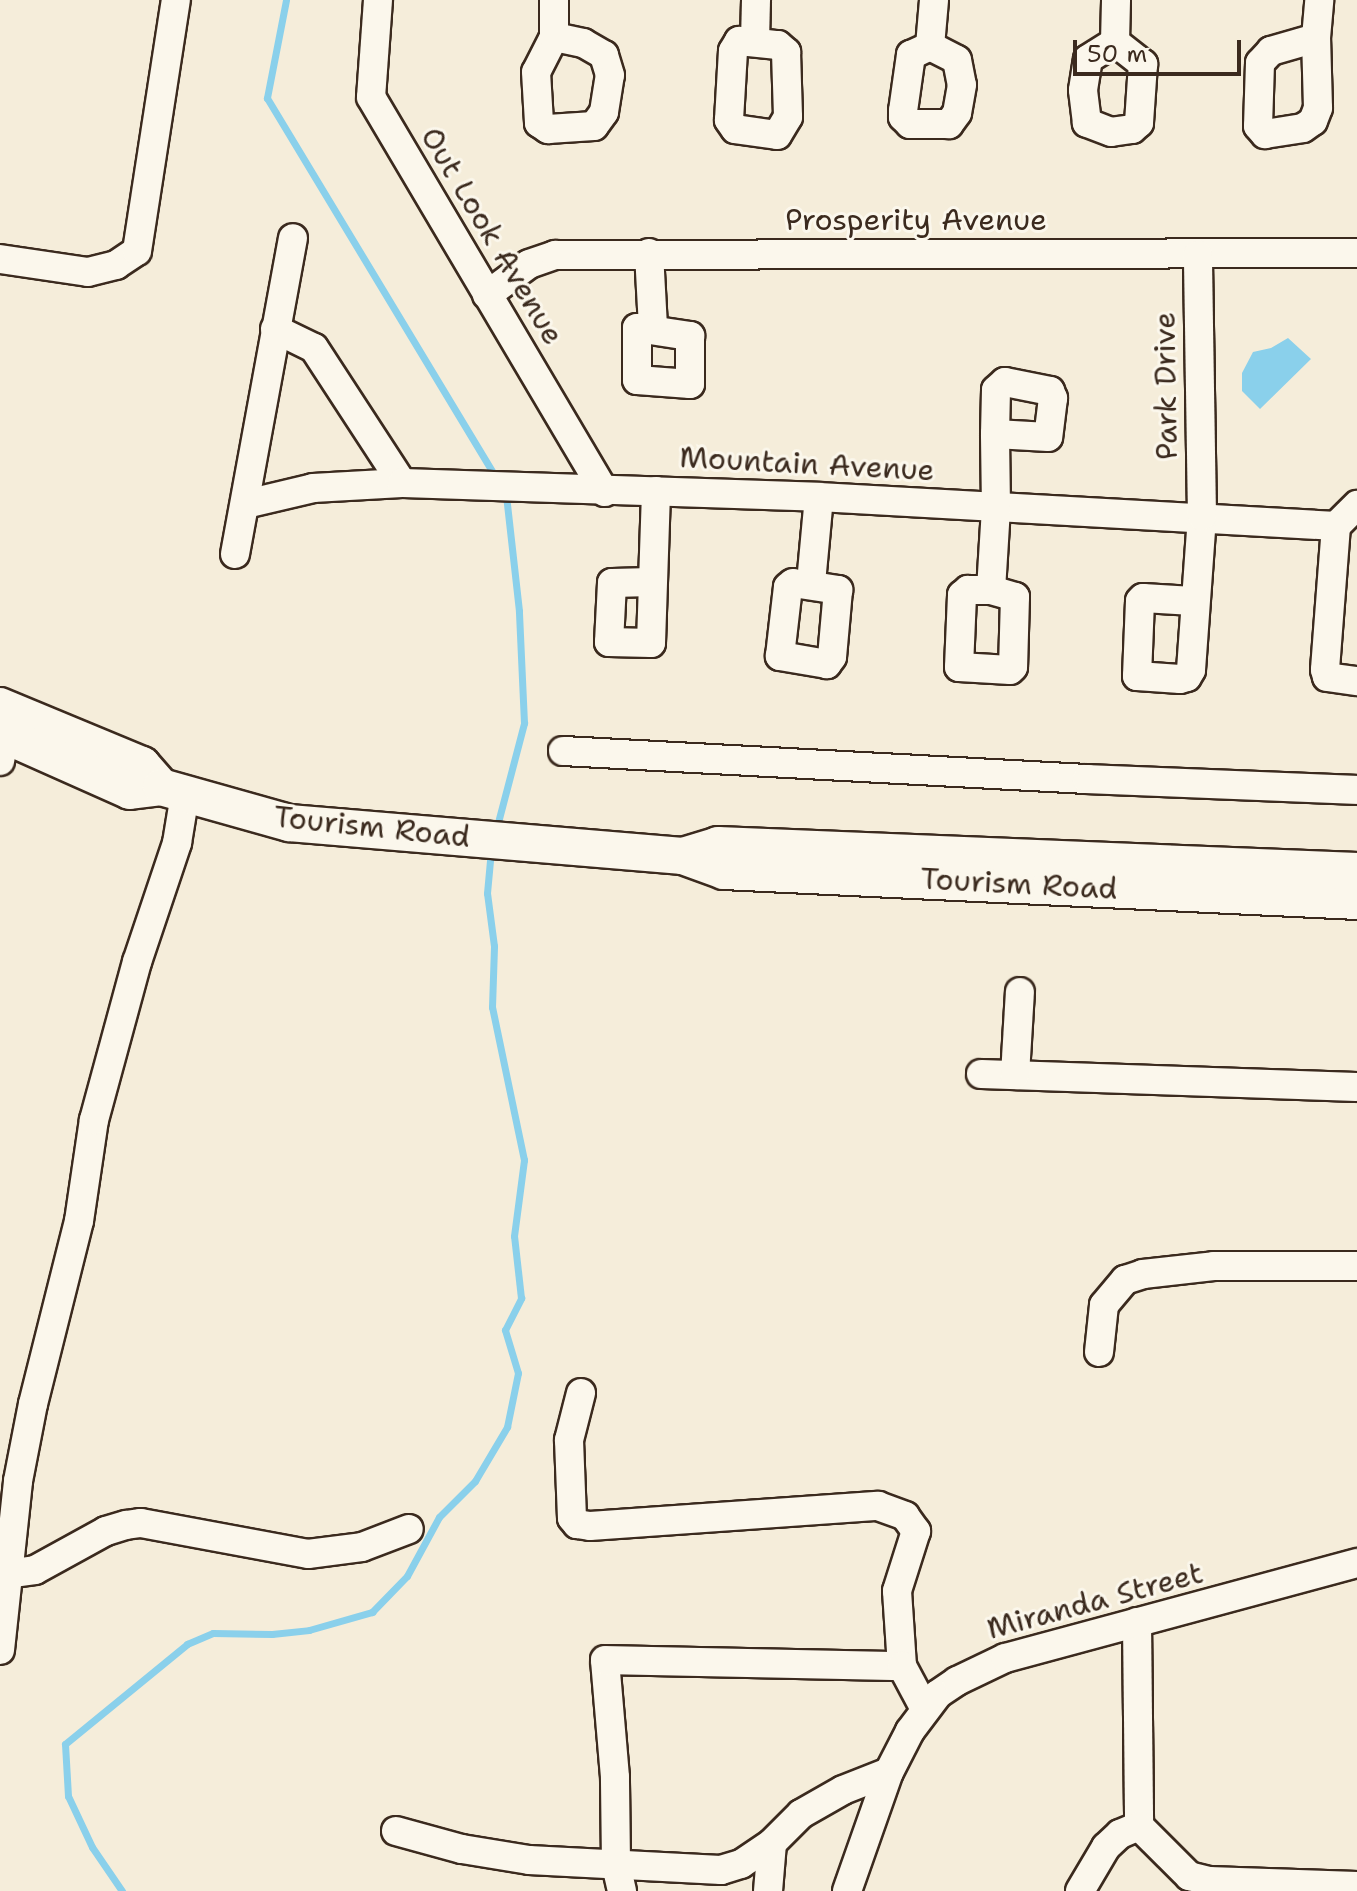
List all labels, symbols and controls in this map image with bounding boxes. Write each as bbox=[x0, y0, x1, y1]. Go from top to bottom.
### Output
scale bar bbox=[1077, 24, 1245, 74]
text: 50 m bbox=[1087, 38, 1147, 70]
street label: Out Look Avenue bbox=[413, 121, 571, 351]
street label: Prosperity Avenue bbox=[785, 202, 1047, 238]
street label: Park Drive bbox=[1147, 312, 1185, 460]
street label: Mountain Avenue bbox=[679, 439, 935, 489]
street label: Tourism Road bbox=[272, 799, 472, 855]
street label: Tourism Road bbox=[920, 861, 1118, 907]
street label: Miranda Street bbox=[983, 1555, 1207, 1647]

